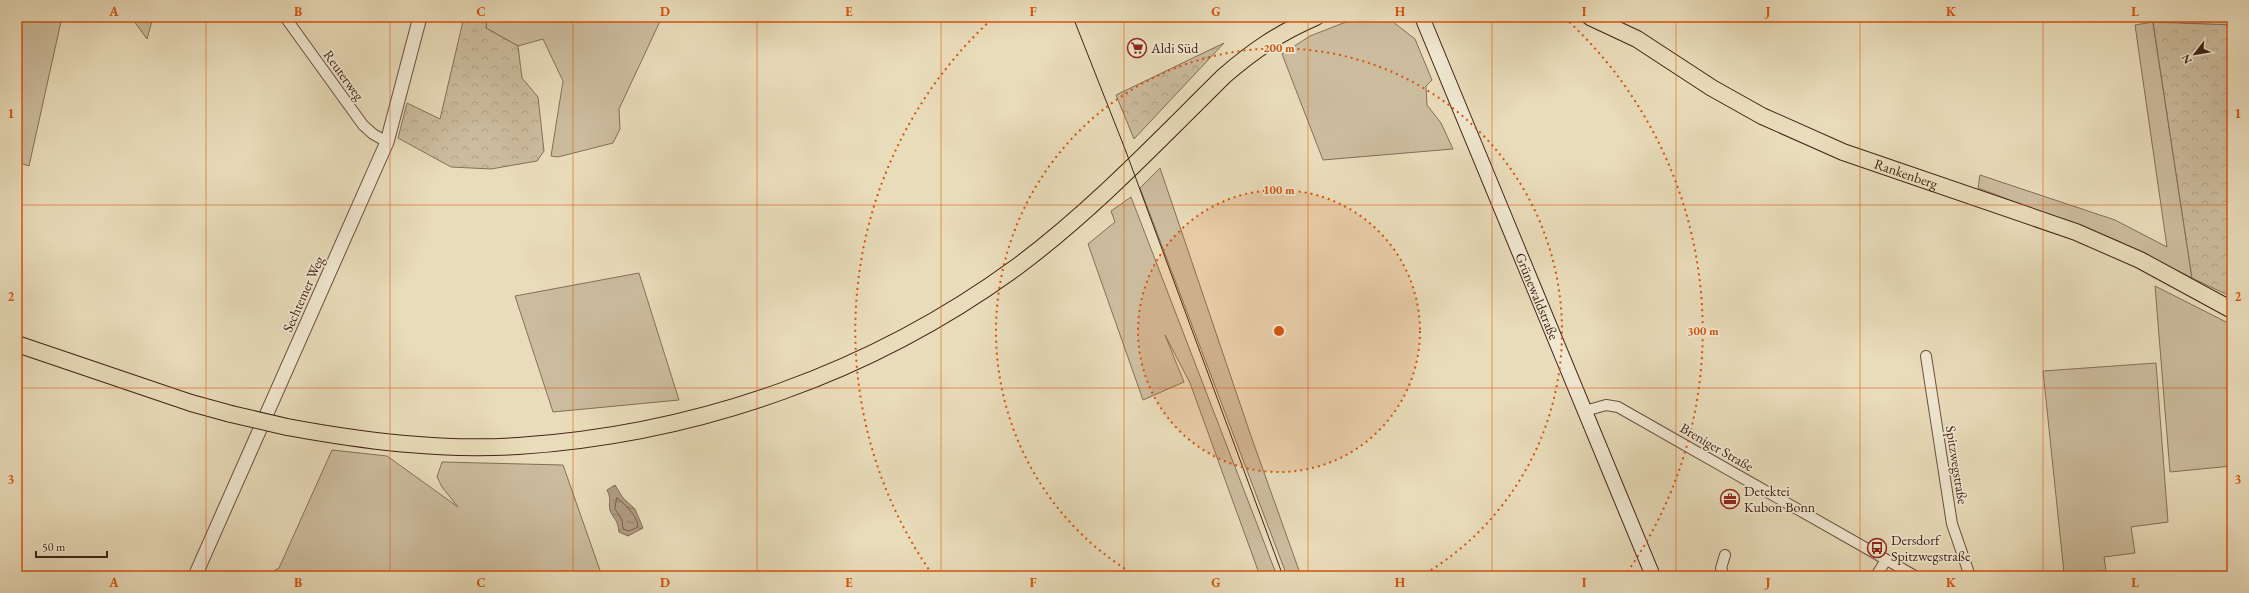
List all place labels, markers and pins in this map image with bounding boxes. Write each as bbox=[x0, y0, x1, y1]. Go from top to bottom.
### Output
supermarket icon: Aldi Süd bbox=[1126, 37, 1148, 59]
place label: Aldi Süd bbox=[1150, 39, 1199, 57]
centre of rings bbox=[1272, 324, 1286, 338]
place label: Detektei Kubon Bonn bbox=[1744, 482, 1816, 516]
office icon: Detektei Kubon Bonn bbox=[1719, 488, 1741, 510]
place label: Dersdorf Spitzwegstraße bbox=[1891, 531, 1971, 565]
bus stop icon: Dersdorf Spitzwegstraße bbox=[1866, 537, 1888, 559]

